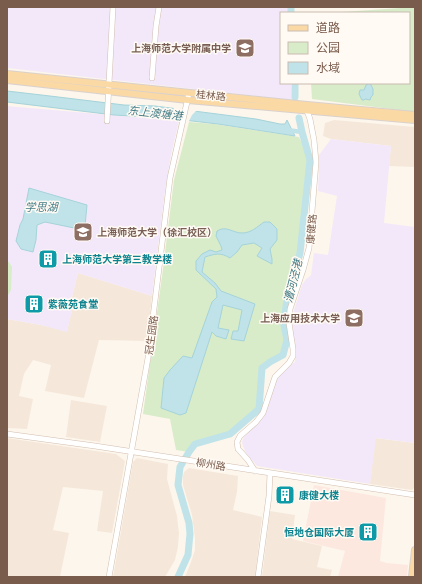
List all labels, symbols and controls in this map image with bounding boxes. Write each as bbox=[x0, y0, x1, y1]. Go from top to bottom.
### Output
legend bbox=[280, 12, 410, 84]
text: 道路 bbox=[316, 21, 340, 35]
school or university icon: 上海师范大学附属中学 bbox=[234, 37, 256, 59]
text: 公园 bbox=[316, 41, 340, 55]
place label: 上海师范大学附属中学 bbox=[131, 43, 231, 55]
text: 水域 bbox=[316, 61, 340, 75]
street label: 桂林路 bbox=[195, 88, 226, 104]
water label: 东上澳塘港 bbox=[127, 104, 185, 123]
water label: 学思湖 bbox=[25, 201, 59, 214]
street label: 康健路 bbox=[305, 214, 319, 245]
school or university icon: 上海师范大学（徐汇校区） bbox=[72, 221, 94, 243]
place label: 上海师范大学（徐汇校区） bbox=[97, 226, 217, 239]
building icon: 上海师范大学第三教学楼 bbox=[37, 248, 59, 270]
place label: 上海师范大学第三教学楼 bbox=[62, 254, 172, 266]
water label: 漕河泾港 bbox=[282, 256, 306, 304]
building icon: 紫薇苑食堂 bbox=[23, 293, 45, 315]
place label: 紫薇苑食堂 bbox=[48, 299, 98, 311]
school or university icon: 上海应用技术大学 bbox=[343, 307, 365, 329]
place label: 上海应用技术大学 bbox=[260, 313, 340, 325]
street label: 冠生园路 bbox=[143, 314, 161, 356]
street label: 柳州路 bbox=[195, 457, 227, 473]
building icon: 康健大楼 bbox=[274, 484, 296, 506]
place label: 康健大楼 bbox=[299, 490, 339, 502]
building icon: 恒地仓国际大厦 bbox=[357, 521, 379, 543]
place label: 恒地仓国际大厦 bbox=[284, 527, 354, 539]

